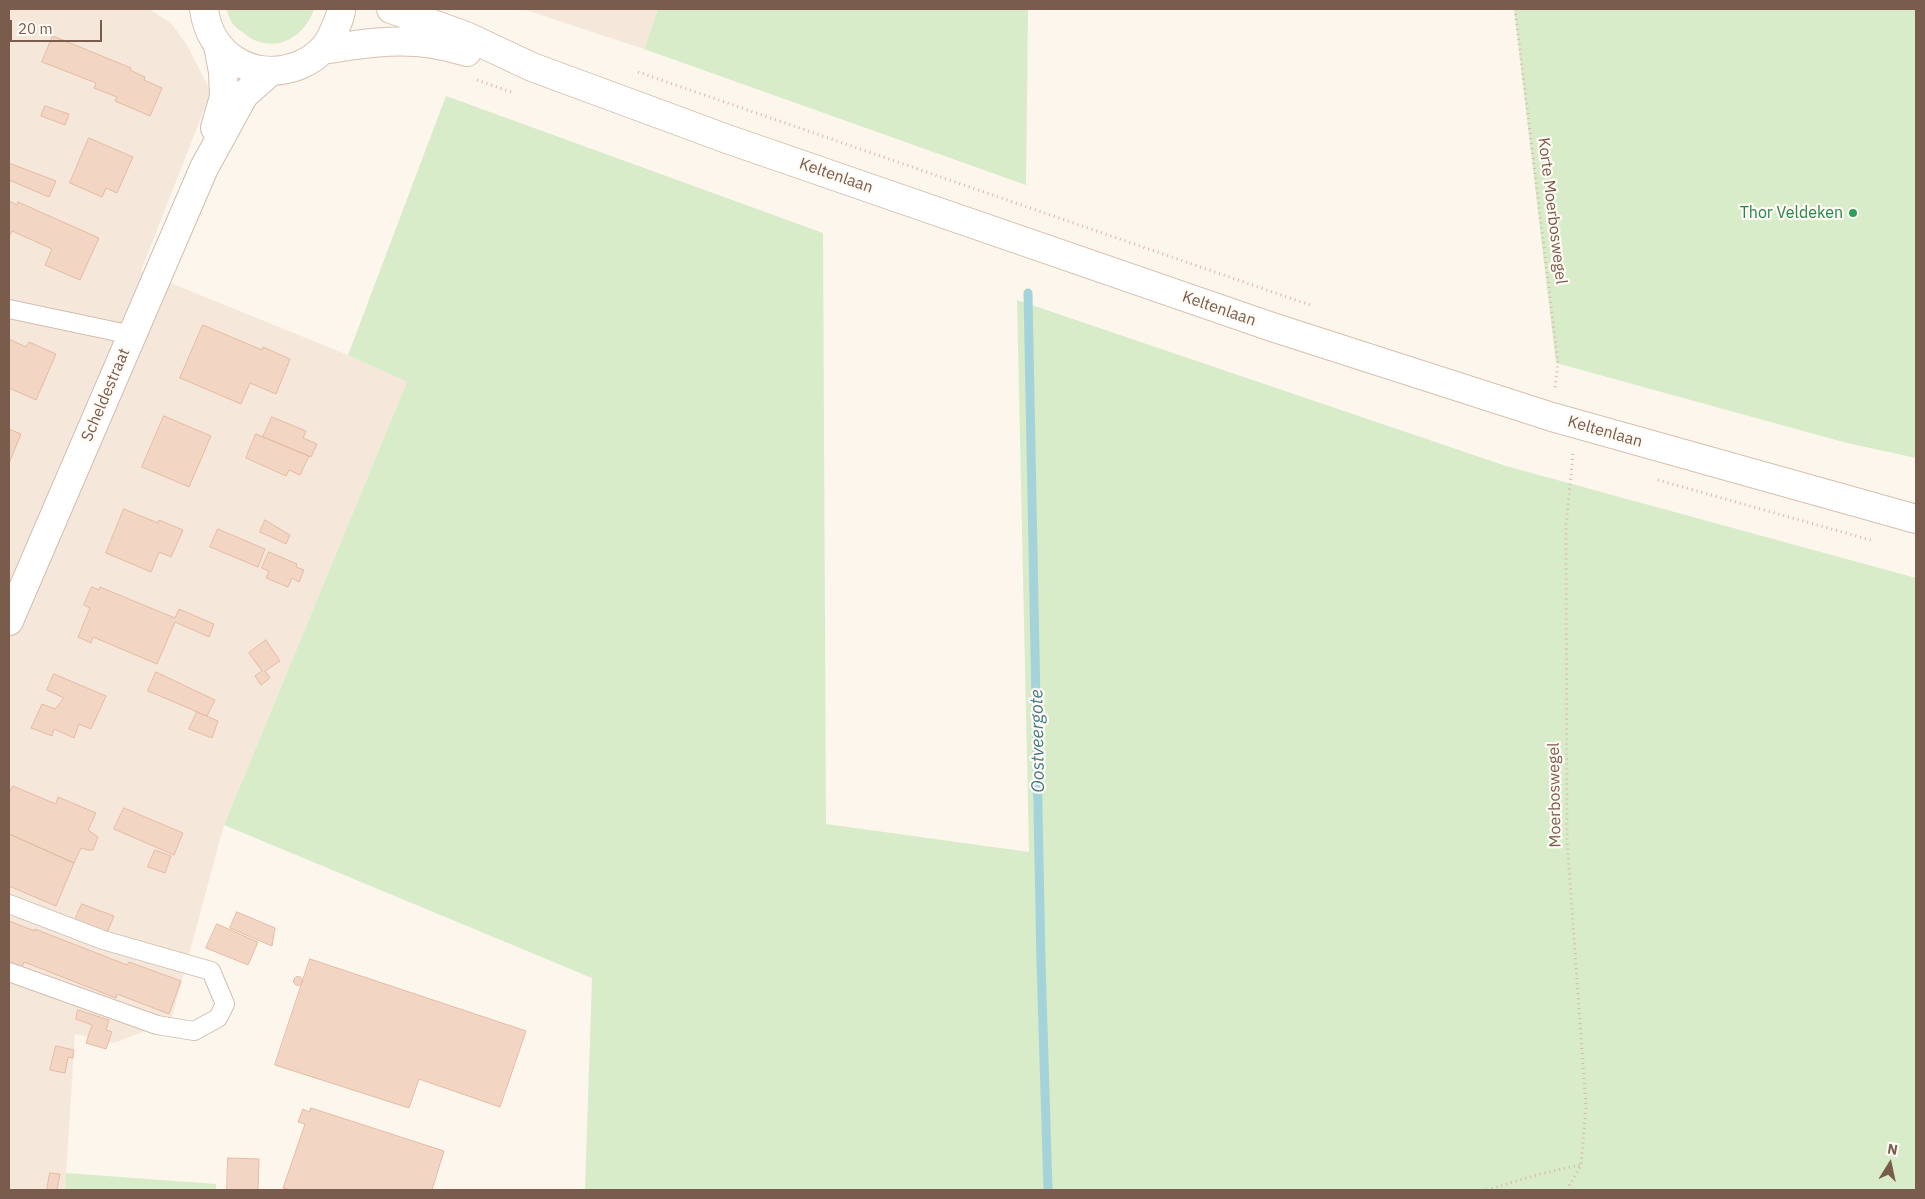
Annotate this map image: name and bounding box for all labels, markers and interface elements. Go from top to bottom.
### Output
scale bar [12,10,105,42]
text: 20 m [18,19,53,38]
street label: Korte Moerboswegel [1533,137,1571,285]
street label: Keltenlaan [797,154,875,198]
place label: Thor Veldeken [1740,203,1843,223]
marker: Thor Veldeken [1847,207,1859,219]
street label: Keltenlaan [1180,287,1258,331]
street label: Scheldestraat [78,345,134,445]
street label: Keltenlaan [1565,412,1645,452]
water label: Oostveergote [1026,689,1050,793]
street label: Moerboswegel [1544,742,1566,848]
north arrow [1865,1139,1915,1189]
text: N [1886,1139,1899,1159]

